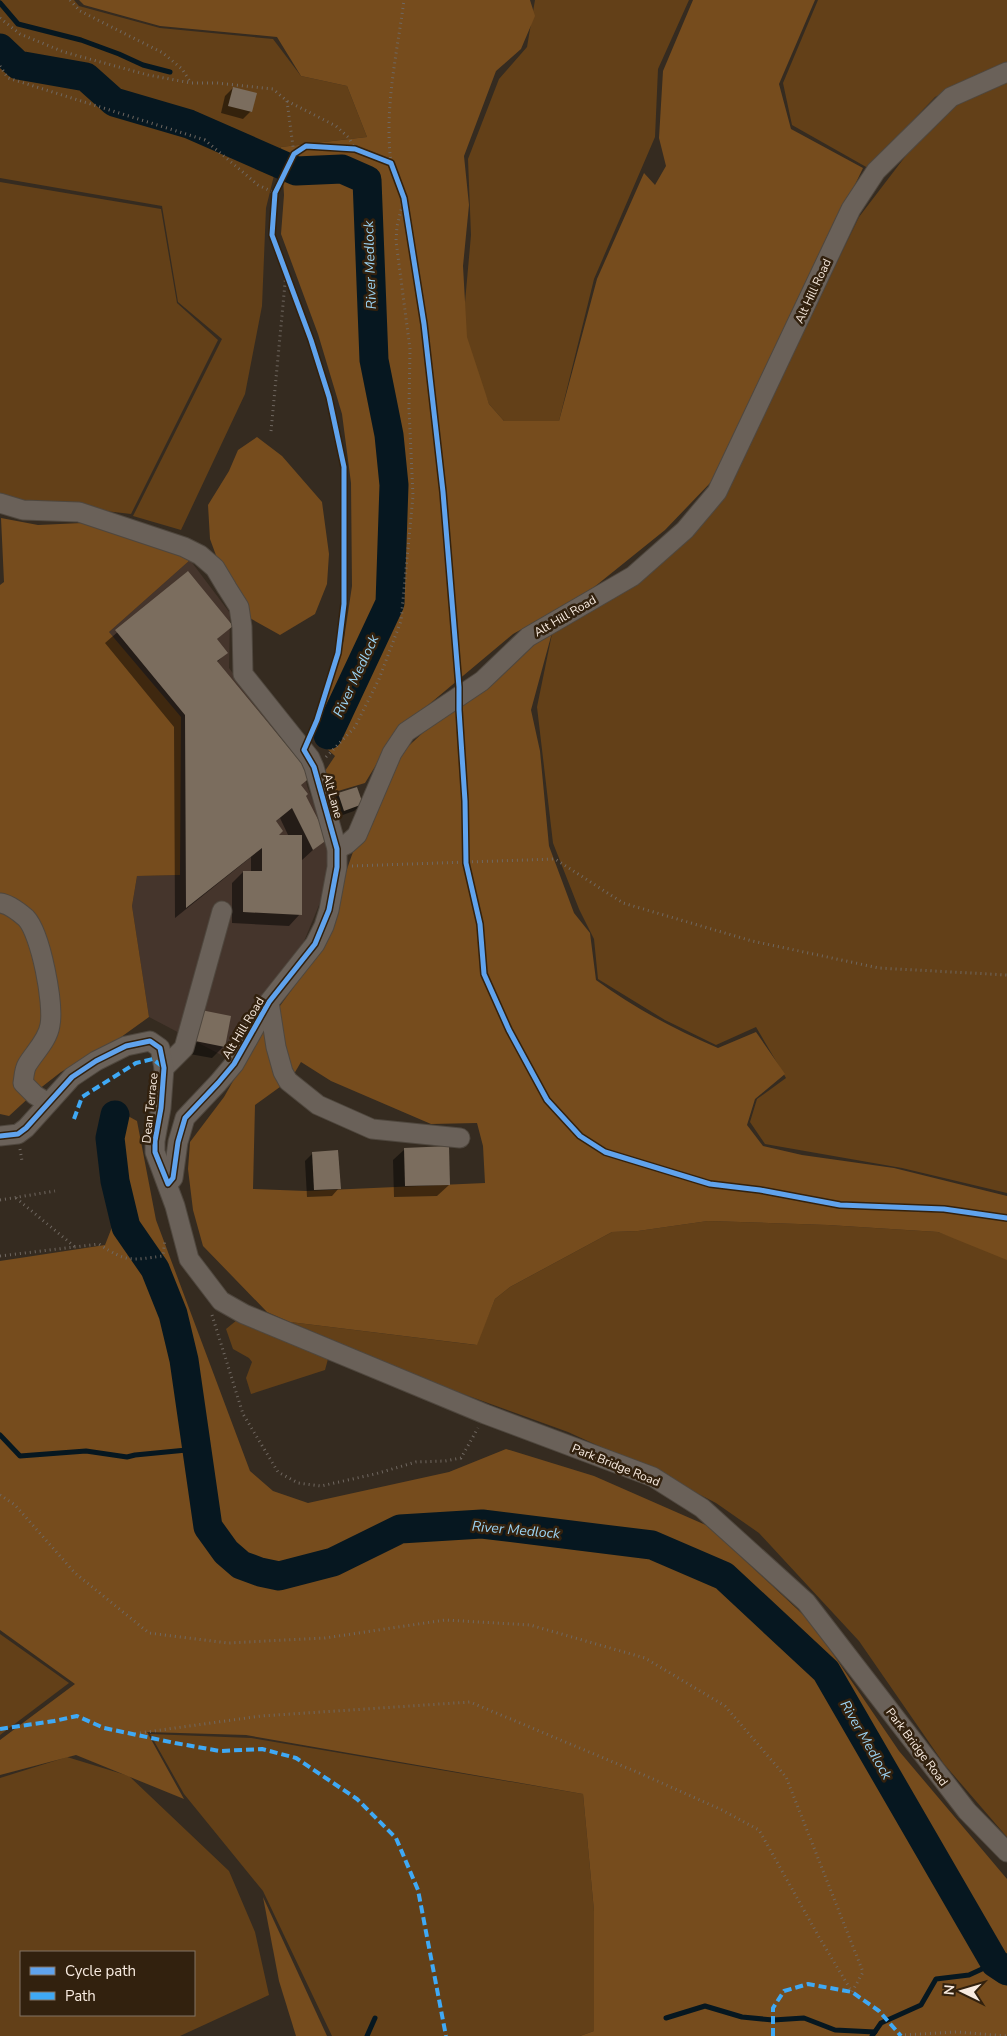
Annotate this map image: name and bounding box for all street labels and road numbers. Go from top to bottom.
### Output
street label: Alt Hill Road [791,256,835,326]
street label: Alt Hill Road [531,592,599,640]
street label: Alt Lane [319,772,347,820]
street label: Alt Hill Road [218,994,268,1062]
street label: Dean Terrace [138,1072,162,1144]
street label: Park Bridge Road [570,1440,662,1490]
street label: Park Bridge Road [882,1705,952,1789]

